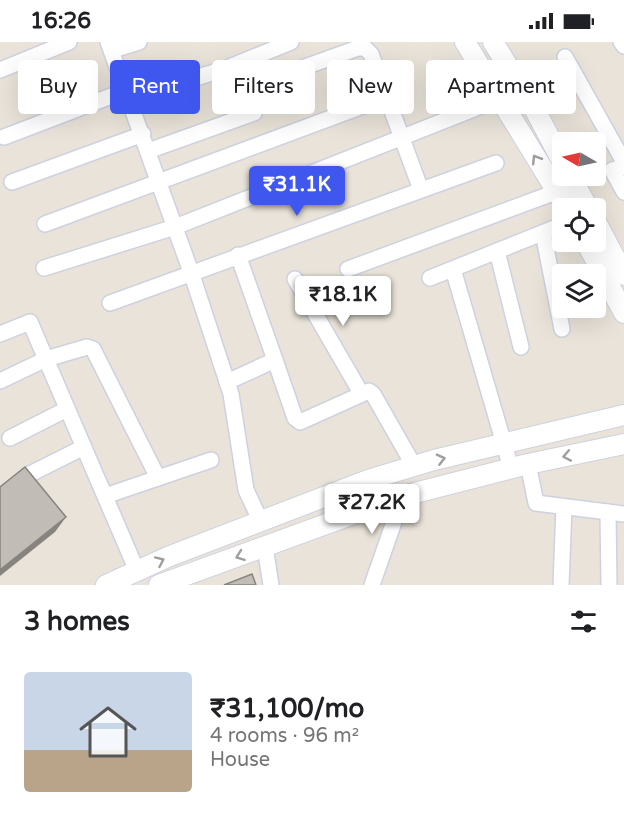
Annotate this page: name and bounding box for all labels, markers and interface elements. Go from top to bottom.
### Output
text: 16:26 [30,8,91,34]
chip: Buy [18,60,98,114]
chip: Rent [110,60,200,114]
chip: Filters [212,60,315,114]
chip: New [327,60,414,114]
chip: Apartment [426,60,576,114]
north arrow [552,132,606,186]
map controls [552,132,606,318]
one-way arrow [532,155,544,165]
pin: ₹31.1K [248,166,346,217]
text: ₹31.1K [263,173,331,197]
button: locate [552,198,606,252]
button: layers [552,264,606,318]
pin: ₹18.1K [294,276,392,327]
text: ₹18.1K [309,283,377,307]
one-way arrow [562,449,572,462]
one-way arrow [436,453,446,466]
pin: ₹27.2K [323,484,421,535]
text: ₹27.2K [339,491,405,515]
one-way arrow [235,549,246,562]
one-way arrow [153,556,164,568]
icon: filters [567,605,600,638]
text: 3 homes [24,606,130,637]
text: ₹31,100/mo [210,693,364,724]
icon: home [72,696,144,768]
text: 4 rooms · 96 m² [210,724,359,748]
text: House [210,748,270,772]

